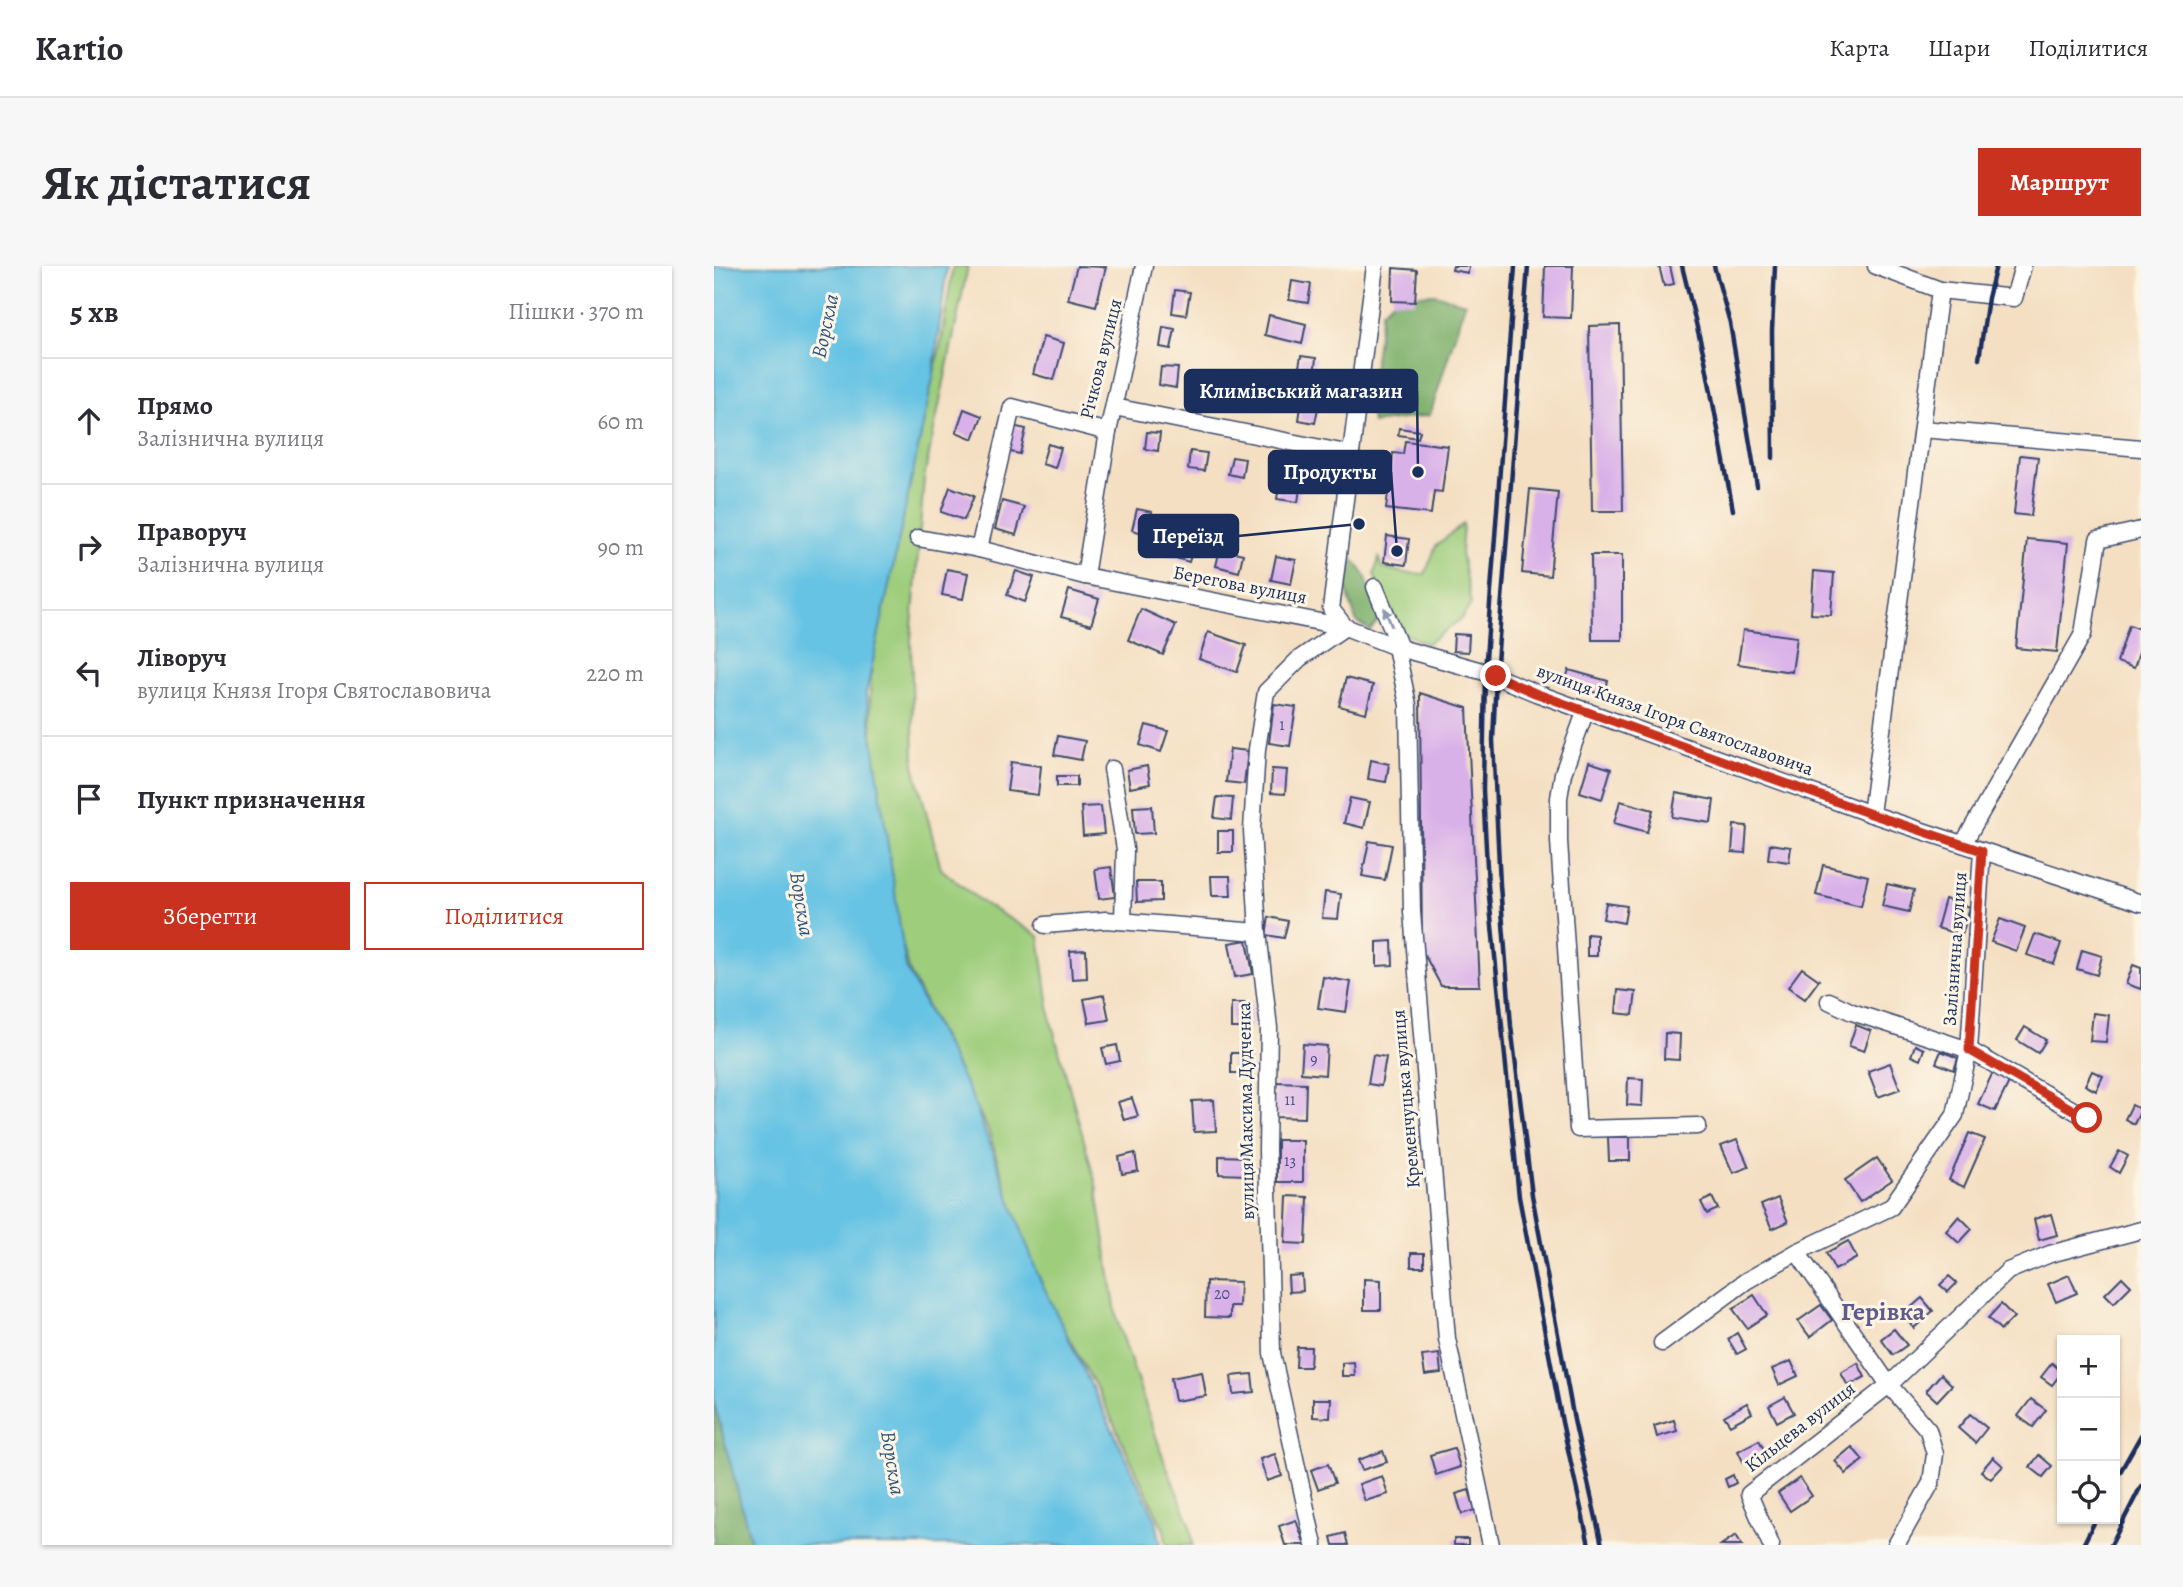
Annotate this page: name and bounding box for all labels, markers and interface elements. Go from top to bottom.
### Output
text: Kartio [35,26,123,71]
text: Карта [1829,32,1890,64]
text: Шари [1928,32,1991,64]
text: Поділитися [2029,32,2148,64]
button: Маршрут [1978,148,2141,216]
text: Як дістатися [42,149,311,216]
water label: Ворскла [805,291,845,361]
text: 5 хв [70,292,119,332]
text: Пішки · 370 m [508,296,644,327]
street label: Річкова вулиця [1073,296,1129,422]
callout: Климівський магазин [1185,370,1417,412]
text: Климівський магазин [1199,377,1403,405]
text: Прямо [137,388,213,423]
icon: ahead [70,402,108,440]
text: 60 m [597,406,644,437]
text: Залізнична вулиця [137,423,324,454]
callout: Продукты [1269,451,1391,493]
text: Продукты [1283,458,1377,486]
text: Праворуч [137,514,247,549]
callout: Переїзд [1139,515,1238,557]
text: Переїзд [1152,522,1224,550]
icon: right [70,528,108,566]
text: 90 m [598,532,644,563]
text: Залізнична вулиця [137,549,324,580]
street label: Берегова вулиця [1171,559,1309,611]
one-way arrow [1382,607,1393,628]
text: Ліворуч [137,640,227,675]
icon: left [70,654,108,692]
text: 220 m [586,658,644,689]
street label: вулиця Князя Ігоря Святославовича [1533,658,1817,782]
route end [1480,660,1511,691]
text: вулиця Князя Ігоря Святославовича [137,675,491,706]
house number: 1 [1279,714,1285,736]
icon: arrive [70,780,108,818]
text: Пункт призначення [137,782,366,817]
water label: Ворскла [783,870,821,939]
street label: Залізнична вулиця [1937,871,1973,1027]
button: Зберегти [70,882,350,950]
button: Поділитися [364,882,644,950]
street label: вулиця Максима Дудченка [1231,1002,1261,1220]
street label: Кременчуцька вулиця [1385,1009,1427,1189]
house number: 9 [1310,1049,1318,1071]
house number: 11 [1285,1089,1296,1111]
route start [2071,1102,2102,1133]
house number: 13 [1284,1150,1296,1172]
house number: 20 [1214,1283,1230,1305]
district label: Герівка [1841,1294,1926,1329]
map controls [2057,1335,2120,1524]
button: + [2057,1335,2120,1398]
street label: Кільцева вулиця [1739,1376,1861,1478]
button: − [2057,1398,2120,1461]
water label: Ворскла [874,1429,912,1498]
button: locate [2057,1461,2120,1524]

